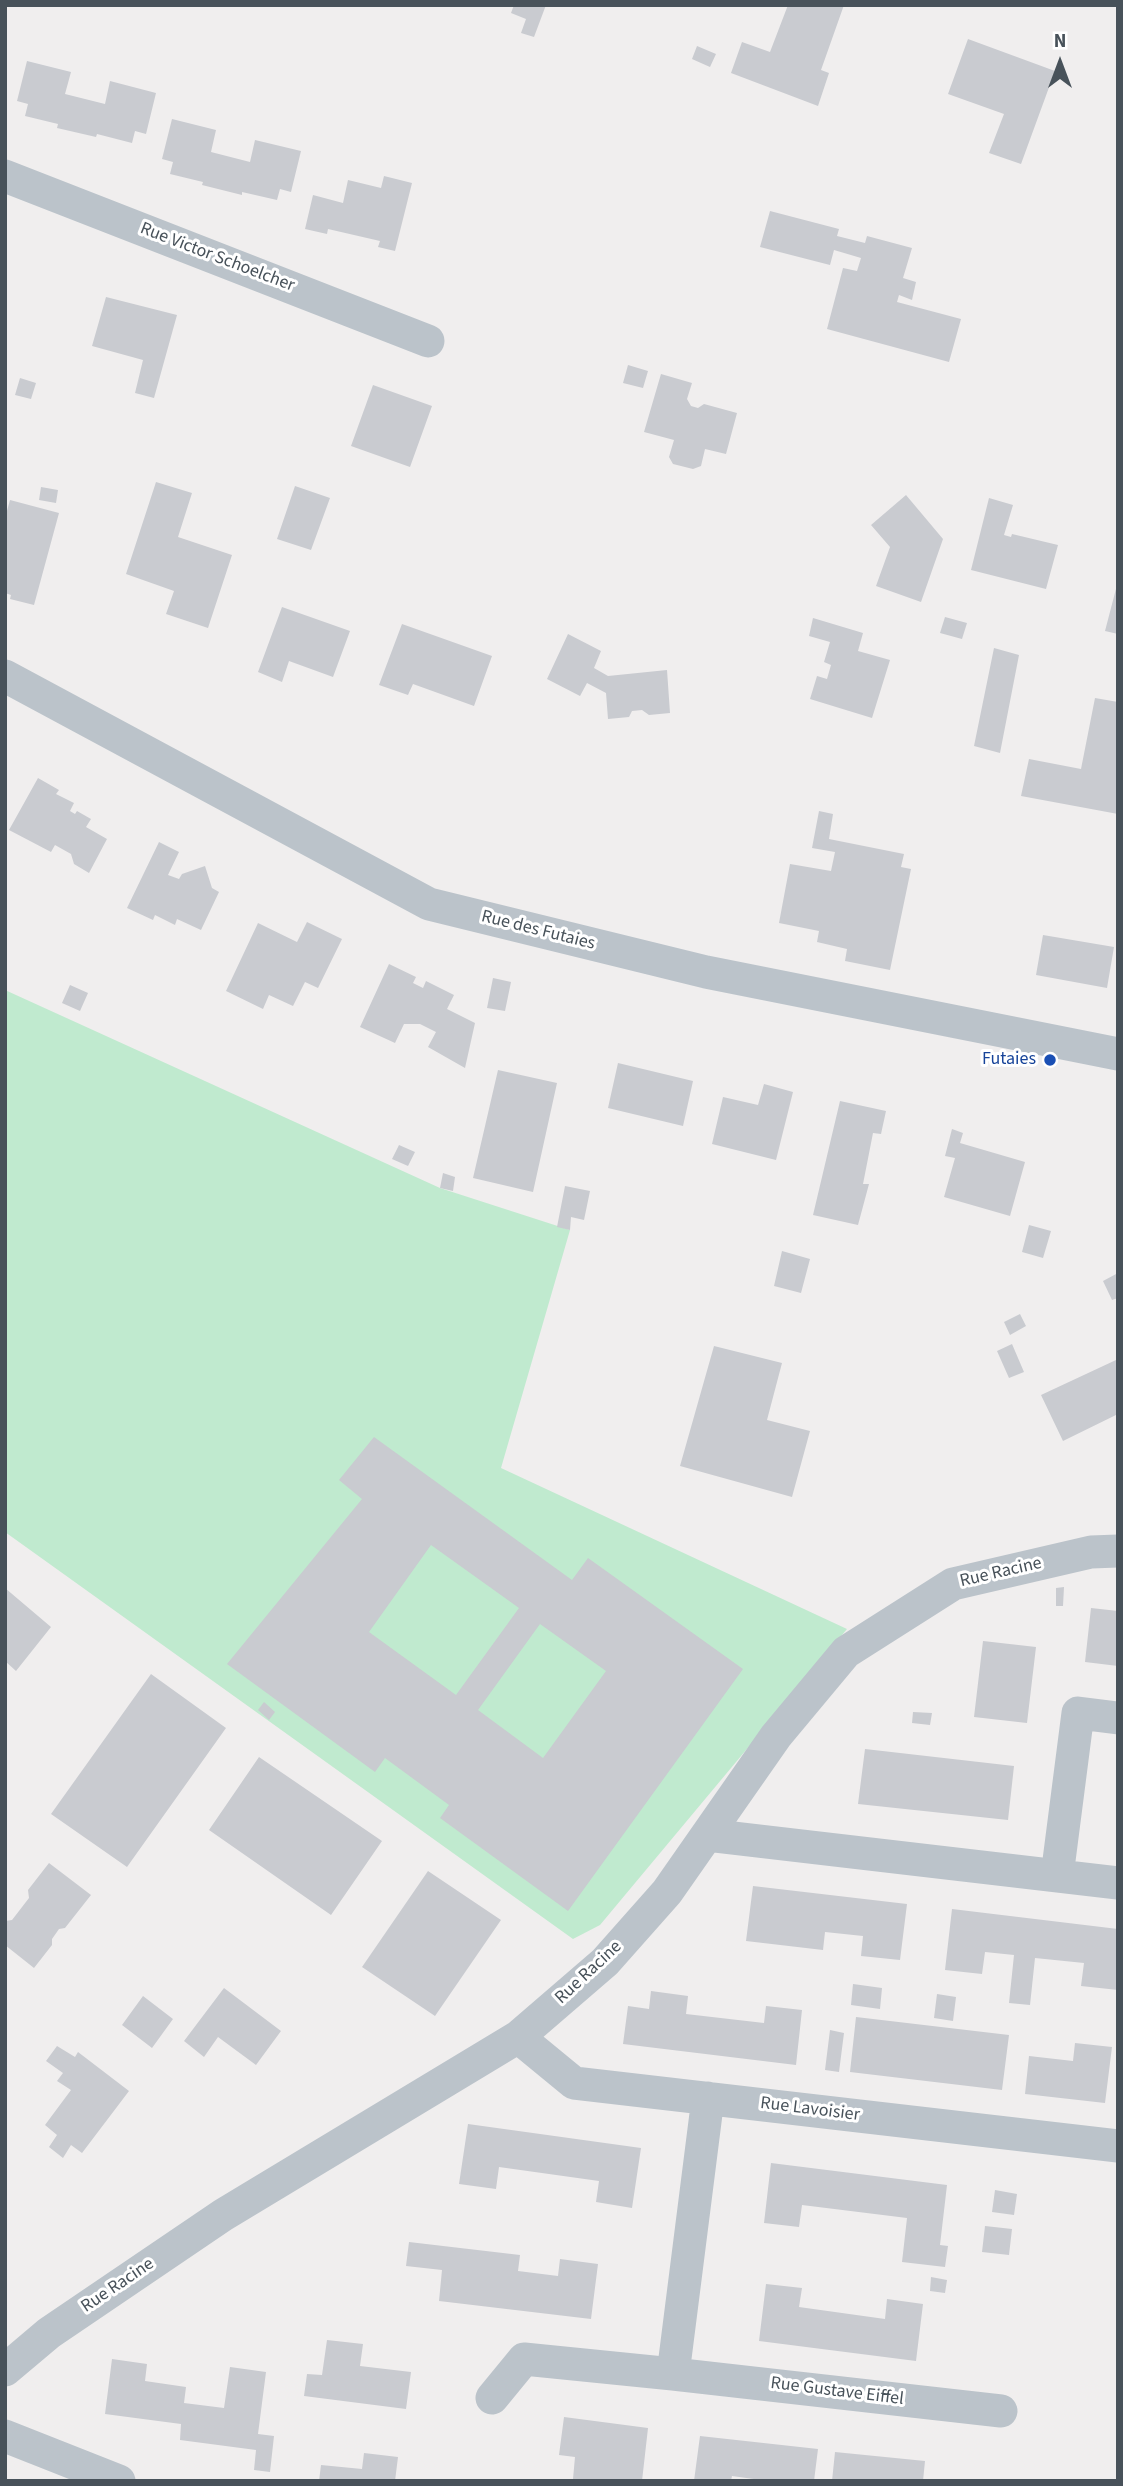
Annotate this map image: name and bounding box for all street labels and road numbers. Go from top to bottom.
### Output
street label: Rue Victor Schoelcher [137,219,297,297]
street label: Rue des Futaies [479,906,597,956]
street label: Rue Racine [958,1553,1044,1593]
street label: Rue Racine [551,1937,627,2009]
street label: Rue Lavoisier [759,2093,861,2127]
street label: Rue Racine [77,2254,159,2318]
street label: Rue Gustave Eiffel [769,2373,905,2411]

